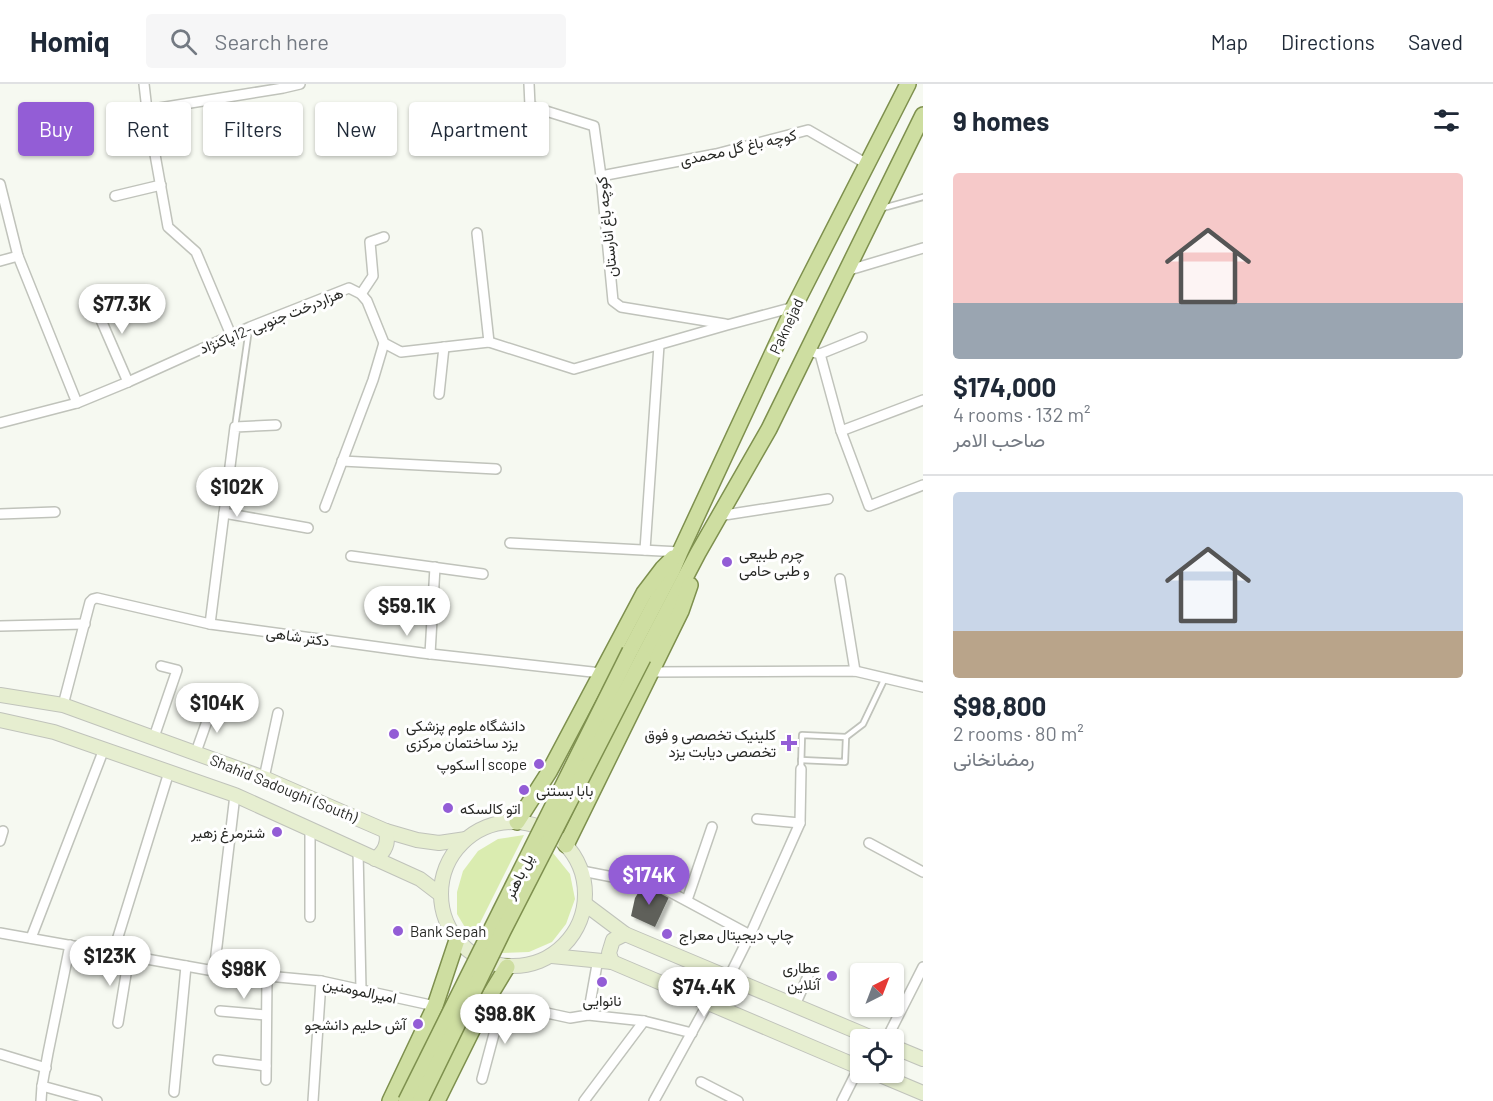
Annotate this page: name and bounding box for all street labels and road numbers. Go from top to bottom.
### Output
street label: کوچه باغ گل محمدی [678,125,799,172]
street label: کوچه باغ انارستان [592,175,623,278]
street label: هزاردرخت جنوبی-12پاکنژاد [196,283,346,359]
street label: Paknejad [765,295,807,357]
street label: دکتر شاهی [265,623,331,651]
street label: Shahid Sadoughi (South) [208,750,361,826]
street label: پل باهنر [499,851,538,903]
street label: امیرالمومنین [321,973,399,1009]

